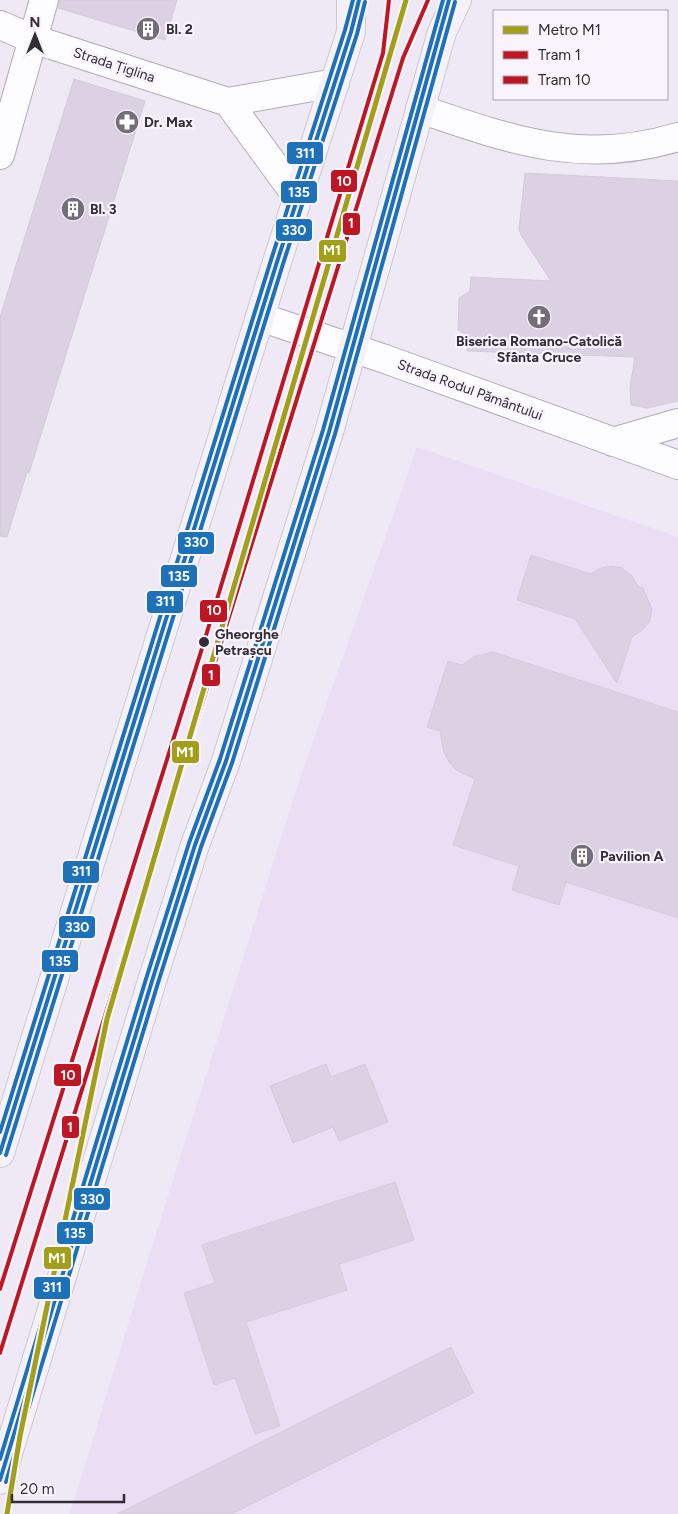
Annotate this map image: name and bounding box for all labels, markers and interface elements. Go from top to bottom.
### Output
north arrow [10,10,60,60]
legend [493,10,668,100]
text: N [30,14,40,31]
building icon: Bl. 2 [135,16,161,42]
place label: Bl. 2 [166,21,193,38]
text: Metro M1 [538,21,601,39]
street label: Strada Țiglina [71,44,157,86]
text: Tram 1 [538,46,581,64]
text: Tram 10 [538,71,591,89]
pharmacy icon: Dr. Max [114,109,140,135]
place label: Dr. Max [144,114,193,131]
line badge: 311 [286,141,324,165]
text: 311 [295,145,315,162]
line badge: 10 [330,169,358,193]
text: 10 [337,173,351,190]
line badge: 135 [280,180,318,204]
text: 135 [288,184,310,201]
building icon: Bl. 3 [60,196,86,222]
place label: Bl. 3 [90,201,117,218]
line badge: 1 [342,212,361,236]
text: 1 [348,215,354,232]
line badge: 330 [275,218,313,242]
text: 330 [282,222,306,239]
line badge: M1 [318,239,347,263]
text: M1 [323,242,341,259]
church icon: Biserica Romano-Catolică Sfânta Cruce [526,304,552,330]
place label: Biserica Romano-Catolică Sfânta Cruce [456,333,622,366]
street label: Strada Rodul Pământului [395,356,545,424]
line badge: 330 [177,531,215,555]
text: 330 [184,534,208,551]
line badge: 135 [160,564,198,588]
text: 135 [168,568,190,585]
line badge: 311 [146,590,184,614]
text: 311 [155,593,175,610]
line badge: 10 [199,599,228,623]
text: 10 [207,602,221,619]
place label: Gheorghe Petrașcu [215,626,279,659]
marker: Gheorghe Petrașcu [197,635,211,649]
line badge: 1 [201,663,221,687]
text: 1 [208,667,214,684]
line badge: M1 [171,740,200,764]
text: M1 [176,744,194,761]
building icon: Pavilion A [569,843,595,869]
place label: Pavilion A [600,848,664,865]
line badge: 311 [62,860,100,884]
text: 311 [71,863,91,880]
line badge: 330 [58,915,96,939]
text: 330 [65,919,89,936]
line badge: 135 [41,949,79,973]
text: 135 [49,953,71,970]
line badge: 10 [53,1063,82,1087]
text: 10 [61,1067,75,1084]
line badge: 1 [61,1115,80,1139]
text: 1 [67,1119,73,1136]
line badge: 330 [73,1187,111,1211]
text: 330 [80,1191,104,1208]
line badge: 135 [56,1221,94,1245]
text: 135 [64,1225,86,1242]
line badge: M1 [43,1246,72,1270]
text: M1 [48,1250,66,1267]
line badge: 311 [33,1276,71,1300]
text: 311 [42,1279,62,1296]
scale bar [12,1472,125,1504]
text: 20 m [20,1480,54,1498]

